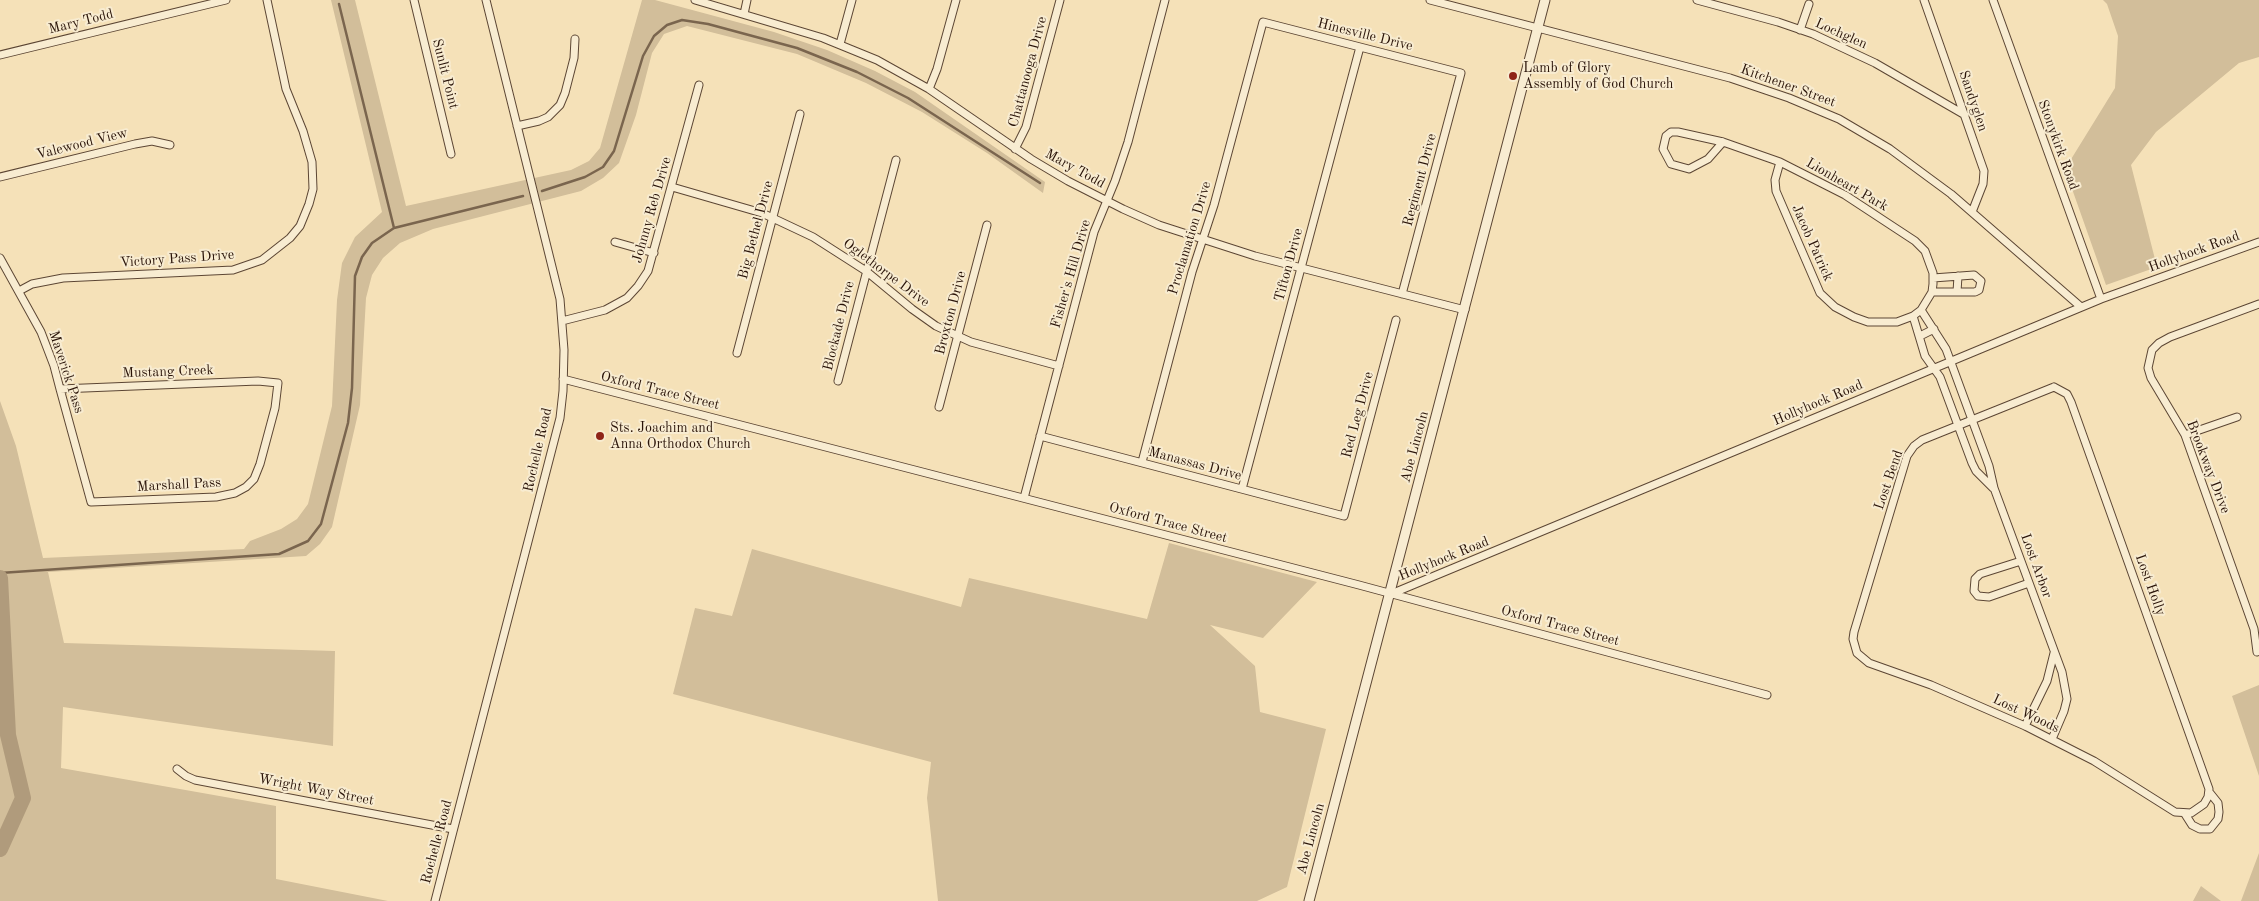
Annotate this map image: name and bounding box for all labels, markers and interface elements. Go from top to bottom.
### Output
street label: Mary Todd [47,6,115,38]
street label: Chattanooga Drive [1005,15,1051,129]
street label: Hinesville Drive [1316,15,1414,55]
street label: Lochglen [1812,15,1870,53]
street label: Sunlit Point [428,37,462,111]
place label: Lamb of Glory Assembly of God Church [1523,60,1673,92]
street label: Kitchener Street [1738,61,1838,111]
street label: Sandyglen [1955,68,1991,134]
marker: Lamb of Glory Assembly of God Church [1507,70,1519,82]
street label: Stonykirk Road [2034,98,2082,192]
street label: Valewood View [35,125,129,163]
street label: Regiment Drive [1400,132,1440,228]
street label: Mary Todd [1042,146,1108,192]
street label: Johnny Reb Drive [629,155,675,265]
street label: Lionheart Park [1803,155,1891,215]
street label: Big Bethel Drive [735,179,777,281]
street label: Proclamation Drive [1165,179,1215,297]
street label: Jacob Patrick [1788,202,1836,284]
street label: Fisher's Hill Drive [1047,218,1095,330]
street label: Tifton Drive [1271,226,1307,304]
street label: Hollyhock Road [2146,228,2242,276]
street label: Oglethorpe Drive [839,235,933,311]
street label: Victory Pass Drive [119,247,235,271]
street label: Broxton Drive [932,269,970,357]
street label: Blockade Drive [820,279,858,373]
street label: Maverick Pass [45,328,87,416]
street label: Mustang Creek [122,362,214,382]
street label: Oxford Trace Street [599,368,721,414]
street label: Red Leg Drive [1338,370,1378,460]
street label: Hollyhock Road [1771,377,1865,429]
street label: Rochelle Road [520,406,556,494]
street label: Abe Lincoln [1397,409,1433,485]
street label: Brookway Drive [2182,418,2234,516]
place label: Sts. Joachim and Anna Orthodox Church [610,420,751,452]
marker: Sts. Joachim and Anna Orthodox Church [594,430,606,442]
street label: Manassas Drive [1147,443,1243,485]
street label: Lost Bend [1871,448,1907,512]
street label: Marshall Pass [136,474,222,496]
street label: Oxford Trace Street [1107,499,1229,547]
street label: Lost Arbor [2017,531,2055,601]
street label: Hollyhock Road [1396,533,1492,585]
street label: Lost Holly [2131,552,2169,618]
street label: Oxford Trace Street [1499,602,1621,650]
street label: Lost Woods [1990,691,2062,737]
street label: Wright Way Street [257,771,375,809]
street label: Rochelle Road [418,798,456,886]
street label: Abe Lincoln [1293,801,1329,877]

